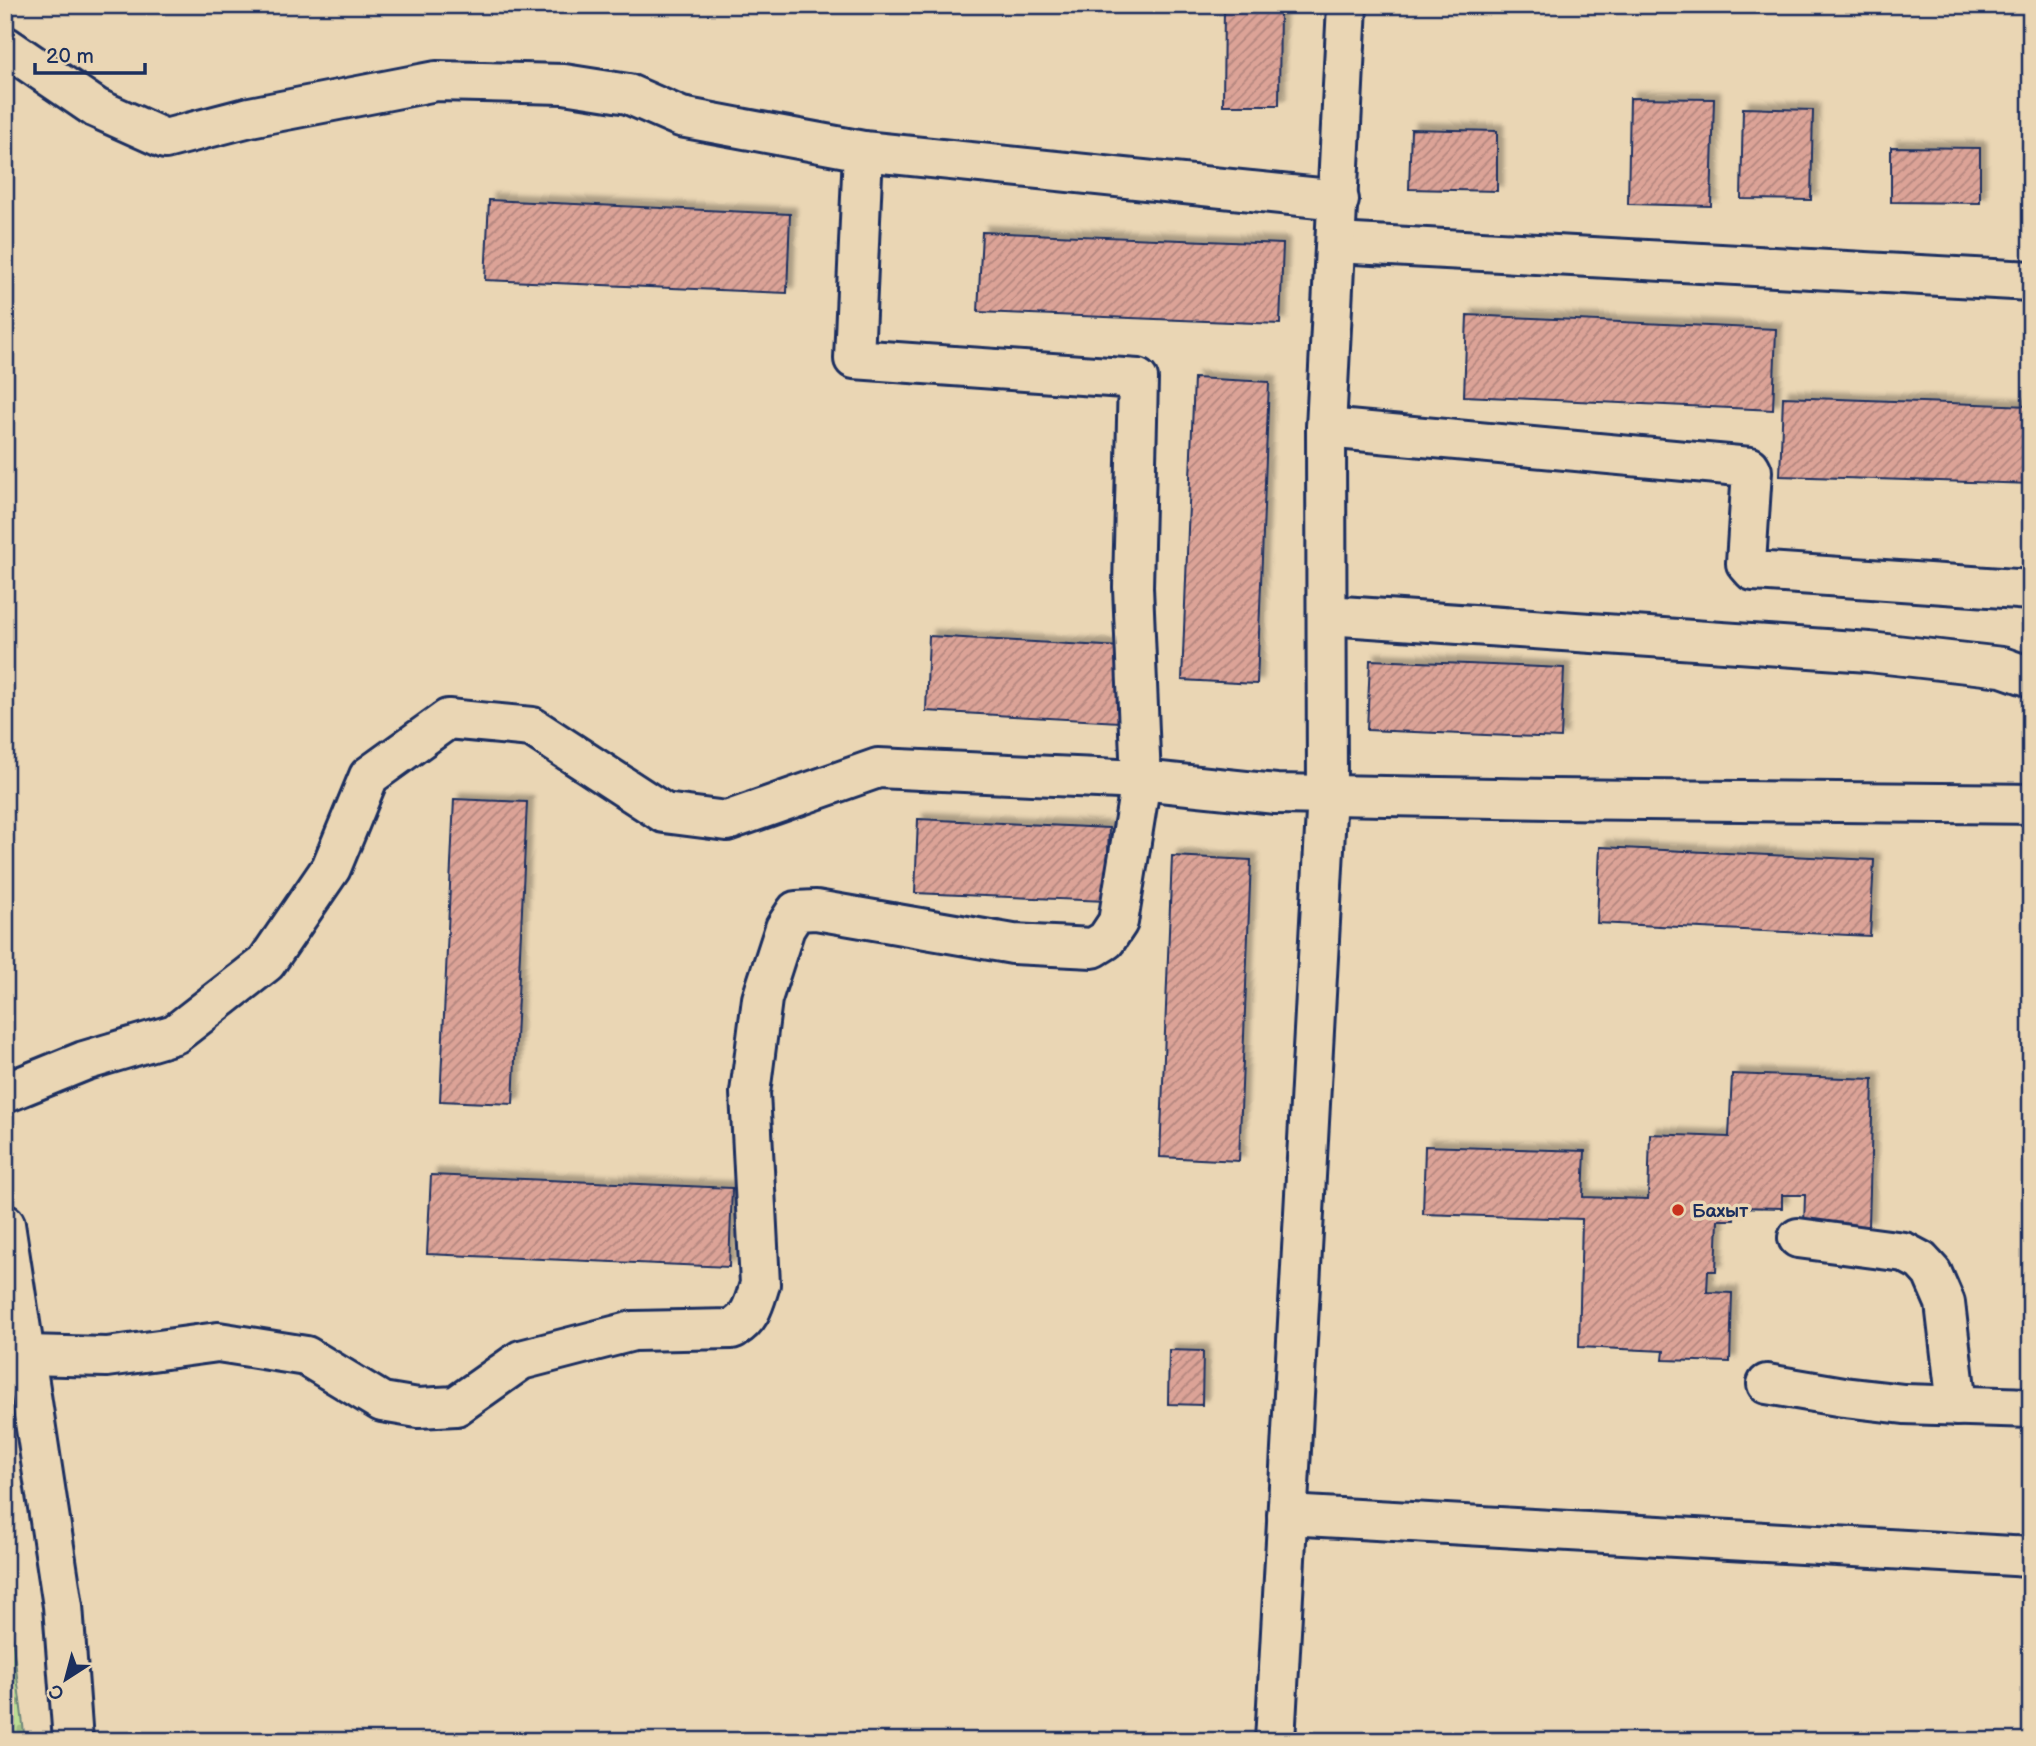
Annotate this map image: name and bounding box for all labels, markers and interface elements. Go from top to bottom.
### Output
scale bar [35,32,145,76]
text: 20 m [46,44,94,69]
place label: Бахыт [1692,1200,1748,1223]
marker: Бахыт [1670,1202,1686,1218]
north arrow [32,1644,102,1714]
text: С [45,1678,69,1705]

